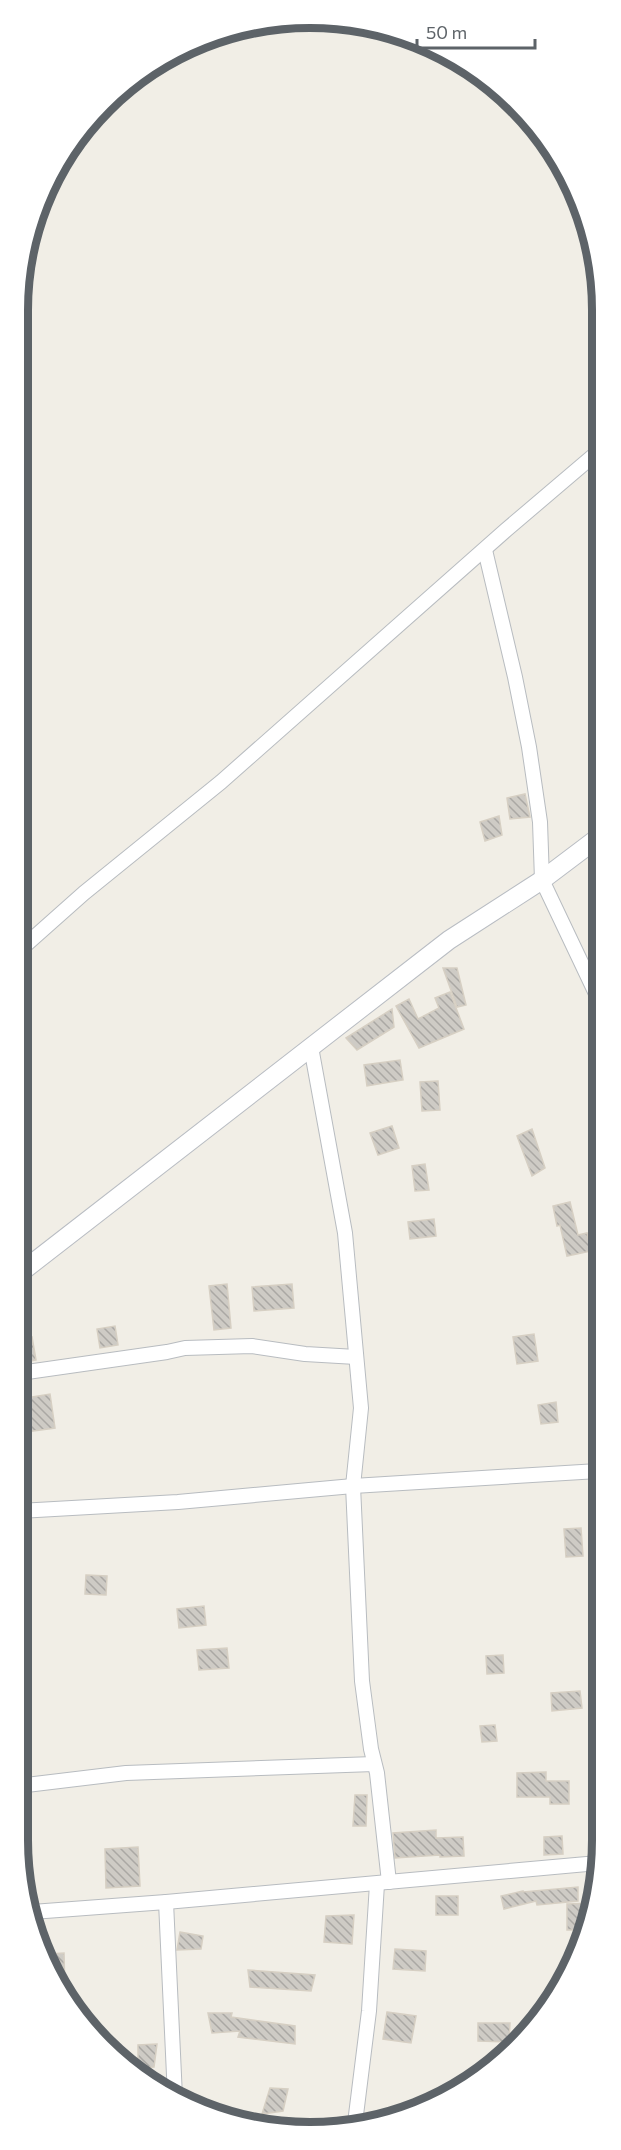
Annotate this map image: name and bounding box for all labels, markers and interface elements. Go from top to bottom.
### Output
scale bar [417,12,536,50]
text: 50 m [426,21,467,43]

